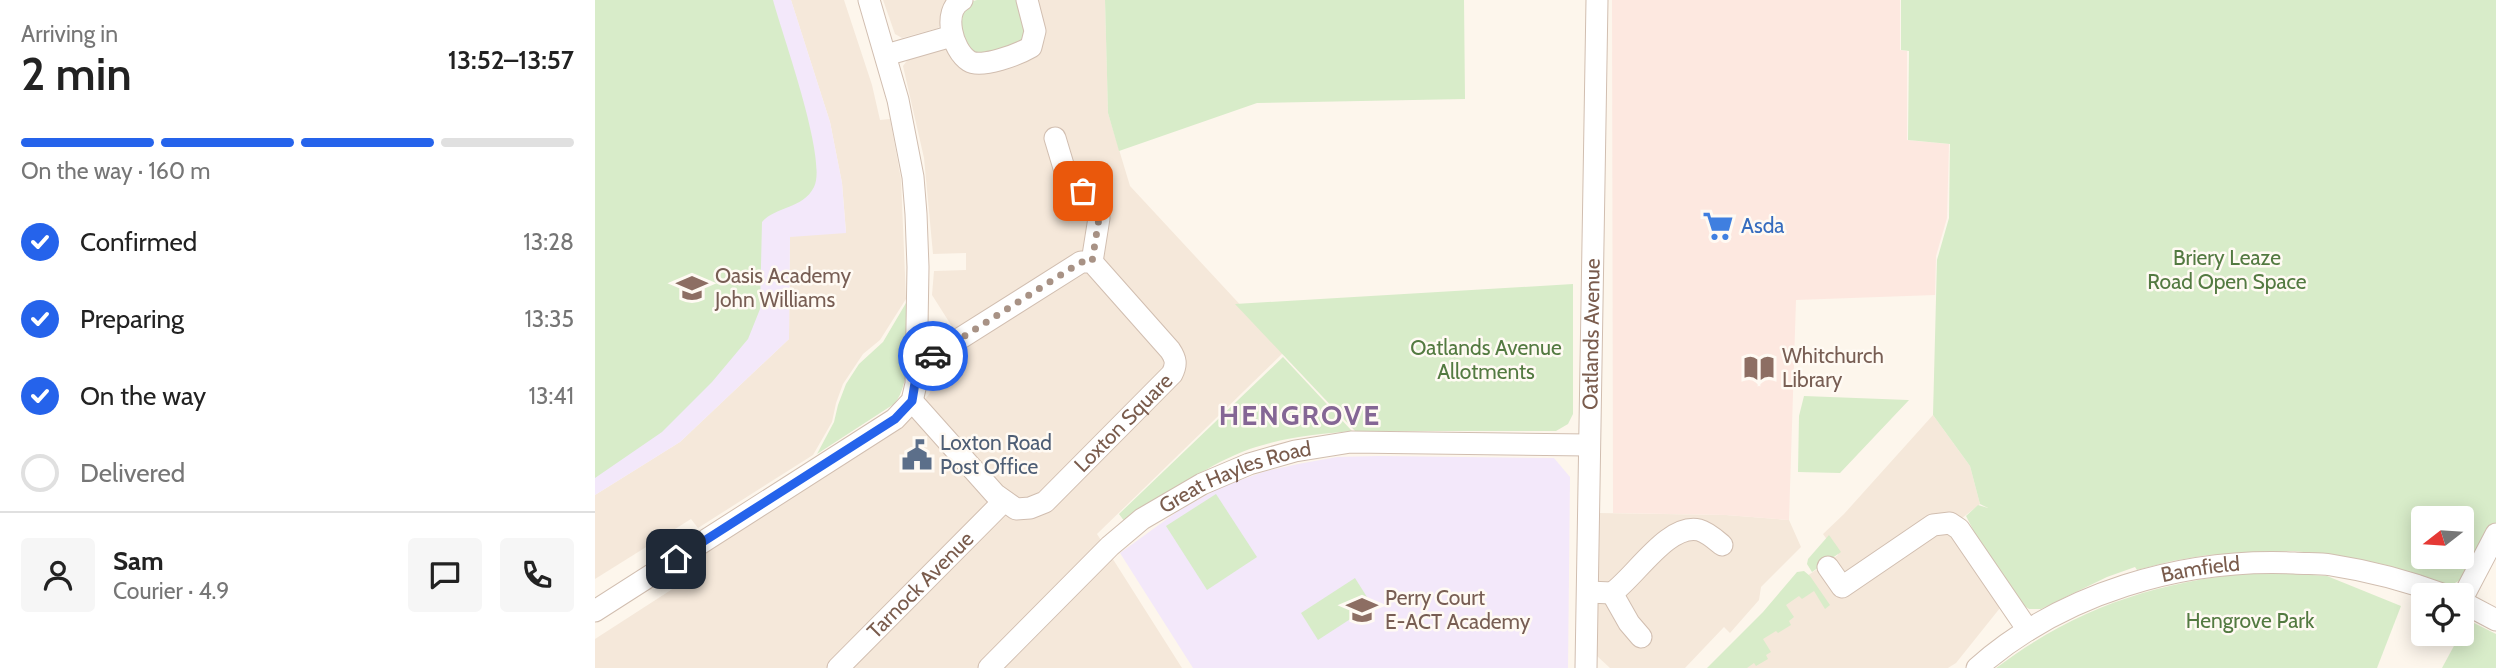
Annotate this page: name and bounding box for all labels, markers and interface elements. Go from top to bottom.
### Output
text: Arriving in [21,20,118,48]
text: 13:52–13:57 [448,44,574,76]
text: 2 min [21,46,132,102]
text: On the way · 160 m [21,157,210,185]
pin [1053,161,1113,221]
icon: bag [1064,172,1102,210]
supermarket icon: Asda [1701,209,1735,243]
place label: Asda [1741,213,1784,238]
icon: check [21,223,59,261]
text: Confirmed [80,226,197,258]
text: 13:28 [523,228,574,256]
park label: Briery Leaze Road Open Space [2147,245,2307,294]
street label: Oatlands Avenue [1577,258,1605,410]
place label: Oasis Academy John Williams [714,263,851,312]
school or university icon: Oasis Academy John Williams [675,271,709,305]
icon: check [21,300,59,338]
text: Preparing [80,303,184,335]
text: 13:35 [524,305,574,333]
courier [898,321,968,391]
park label: Oatlands Avenue Allotments [1410,335,1562,384]
icon: car [914,337,952,375]
place label: Whitchurch Library [1782,343,1884,392]
library icon: Whitchurch Library [1742,351,1776,385]
street label: Loxton Square [1069,368,1177,477]
icon: check [21,377,59,415]
text: On the way [80,380,206,412]
text: 13:41 [528,382,574,410]
district label: HENGROVE [1219,398,1381,432]
place label: Loxton Road Post Office [940,430,1052,479]
street label: Great Hayles Road [1155,436,1313,518]
public building icon: Loxton Road Post Office [900,438,934,472]
text: Delivered [80,457,185,489]
north arrow [2411,506,2475,569]
map controls [2411,506,2474,646]
street label: Tarnock Avenue [862,526,979,643]
pin [646,529,706,589]
button: person [21,538,95,612]
button: chat [408,538,482,612]
button: phone [500,538,574,612]
icon: home [657,540,695,578]
text: Sam [113,545,164,577]
street label: Bamfield [2158,551,2241,587]
text: Courier · 4.9 [113,577,229,605]
button: locate [2411,583,2474,646]
place label: Perry Court E-ACT Academy [1385,585,1531,634]
school or university icon: Perry Court E-ACT Academy [1345,593,1379,627]
park label: Hengrove Park [2186,608,2315,633]

